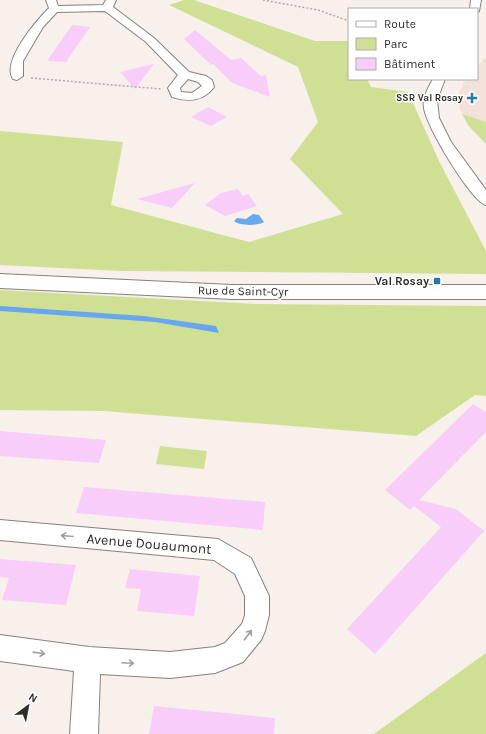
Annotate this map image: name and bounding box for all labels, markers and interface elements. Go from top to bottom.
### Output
legend [348,8,478,80]
text: Route [384,17,416,31]
text: Parc [384,37,408,51]
text: Bâtiment [384,57,436,71]
place label: SSR Val Rosay [396,92,463,104]
marker: SSR Val Rosay [466,92,478,104]
place label: Val Rosay [375,274,429,288]
marker: Val Rosay [432,276,442,286]
street label: Rue de Saint-Cyr [198,283,289,299]
street label: Avenue Douaumont [86,530,212,558]
one-way arrow [61,533,74,540]
one-way arrow [244,630,252,641]
one-way arrow [32,649,45,657]
one-way arrow [121,659,134,666]
north arrow [8,686,48,726]
text: N [26,690,40,706]

